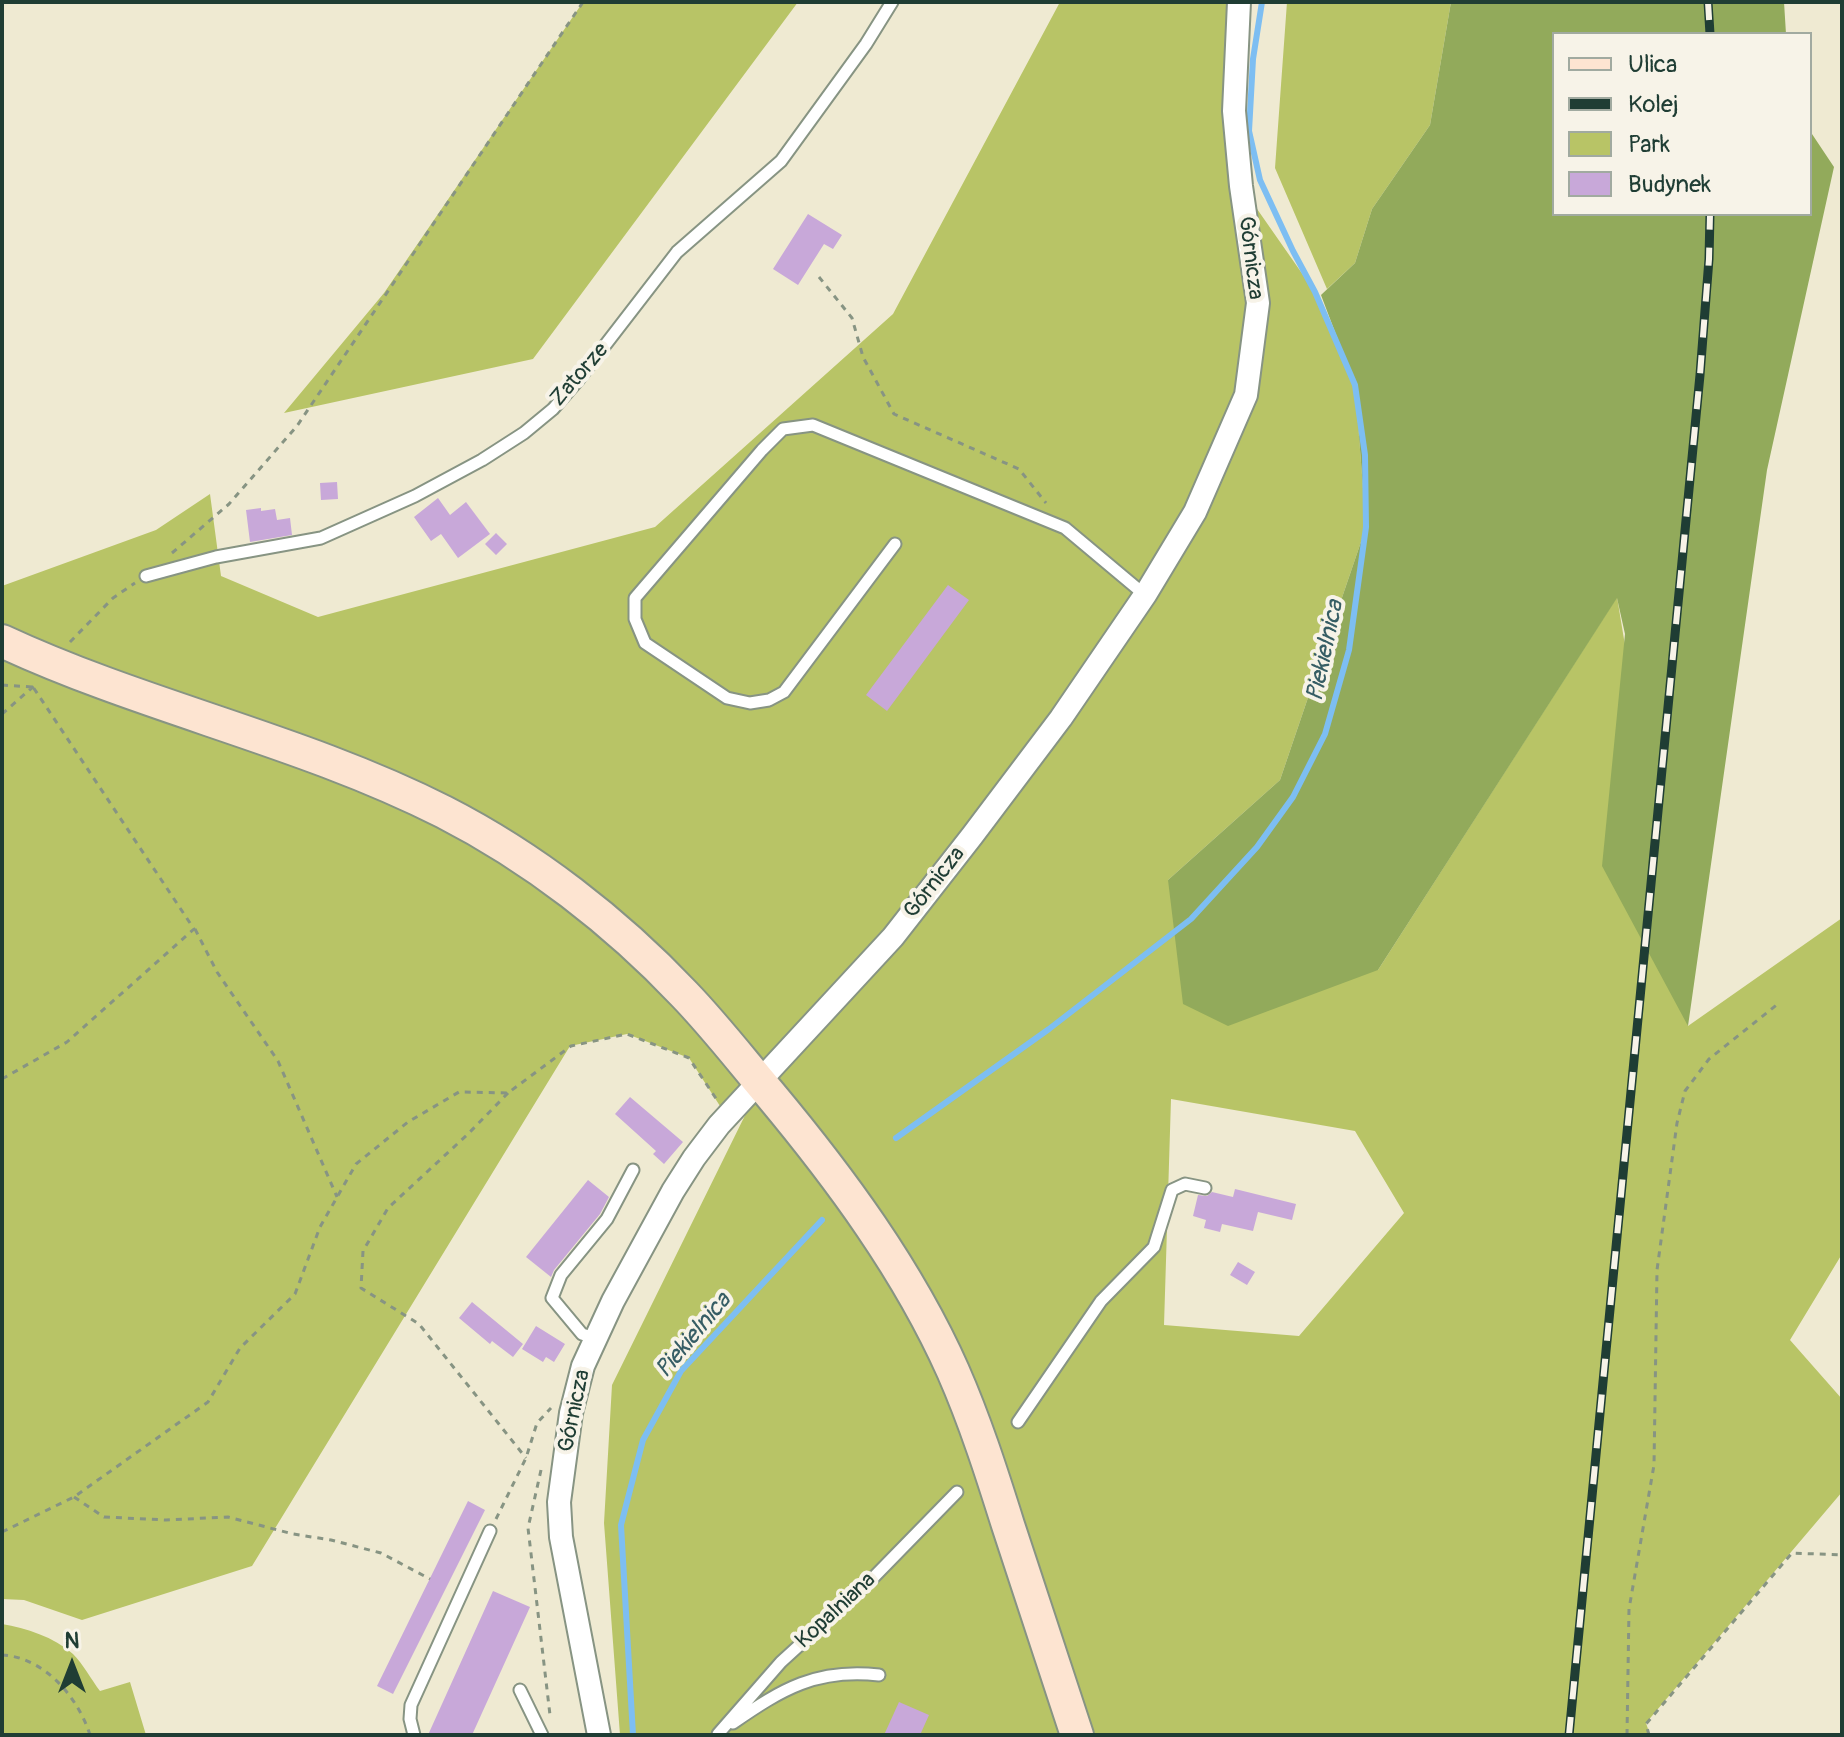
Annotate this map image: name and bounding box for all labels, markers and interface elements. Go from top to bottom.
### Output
legend [1552,32,1812,216]
text: Ulica [1628,50,1677,79]
text: Kolej [1628,90,1678,119]
text: Park [1628,130,1670,159]
text: Budynek [1628,170,1711,199]
street label: Górnicza [1232,215,1268,301]
street label: Zatorze [545,338,615,412]
water label: Piekielnica [1301,598,1351,704]
street label: Górnicza [899,842,971,924]
water label: Piekielnica [650,1288,738,1384]
street label: Górnicza [553,1367,597,1455]
street label: Kopalniana [791,1567,881,1655]
north arrow [32,1625,112,1705]
text: N [65,1627,79,1655]

